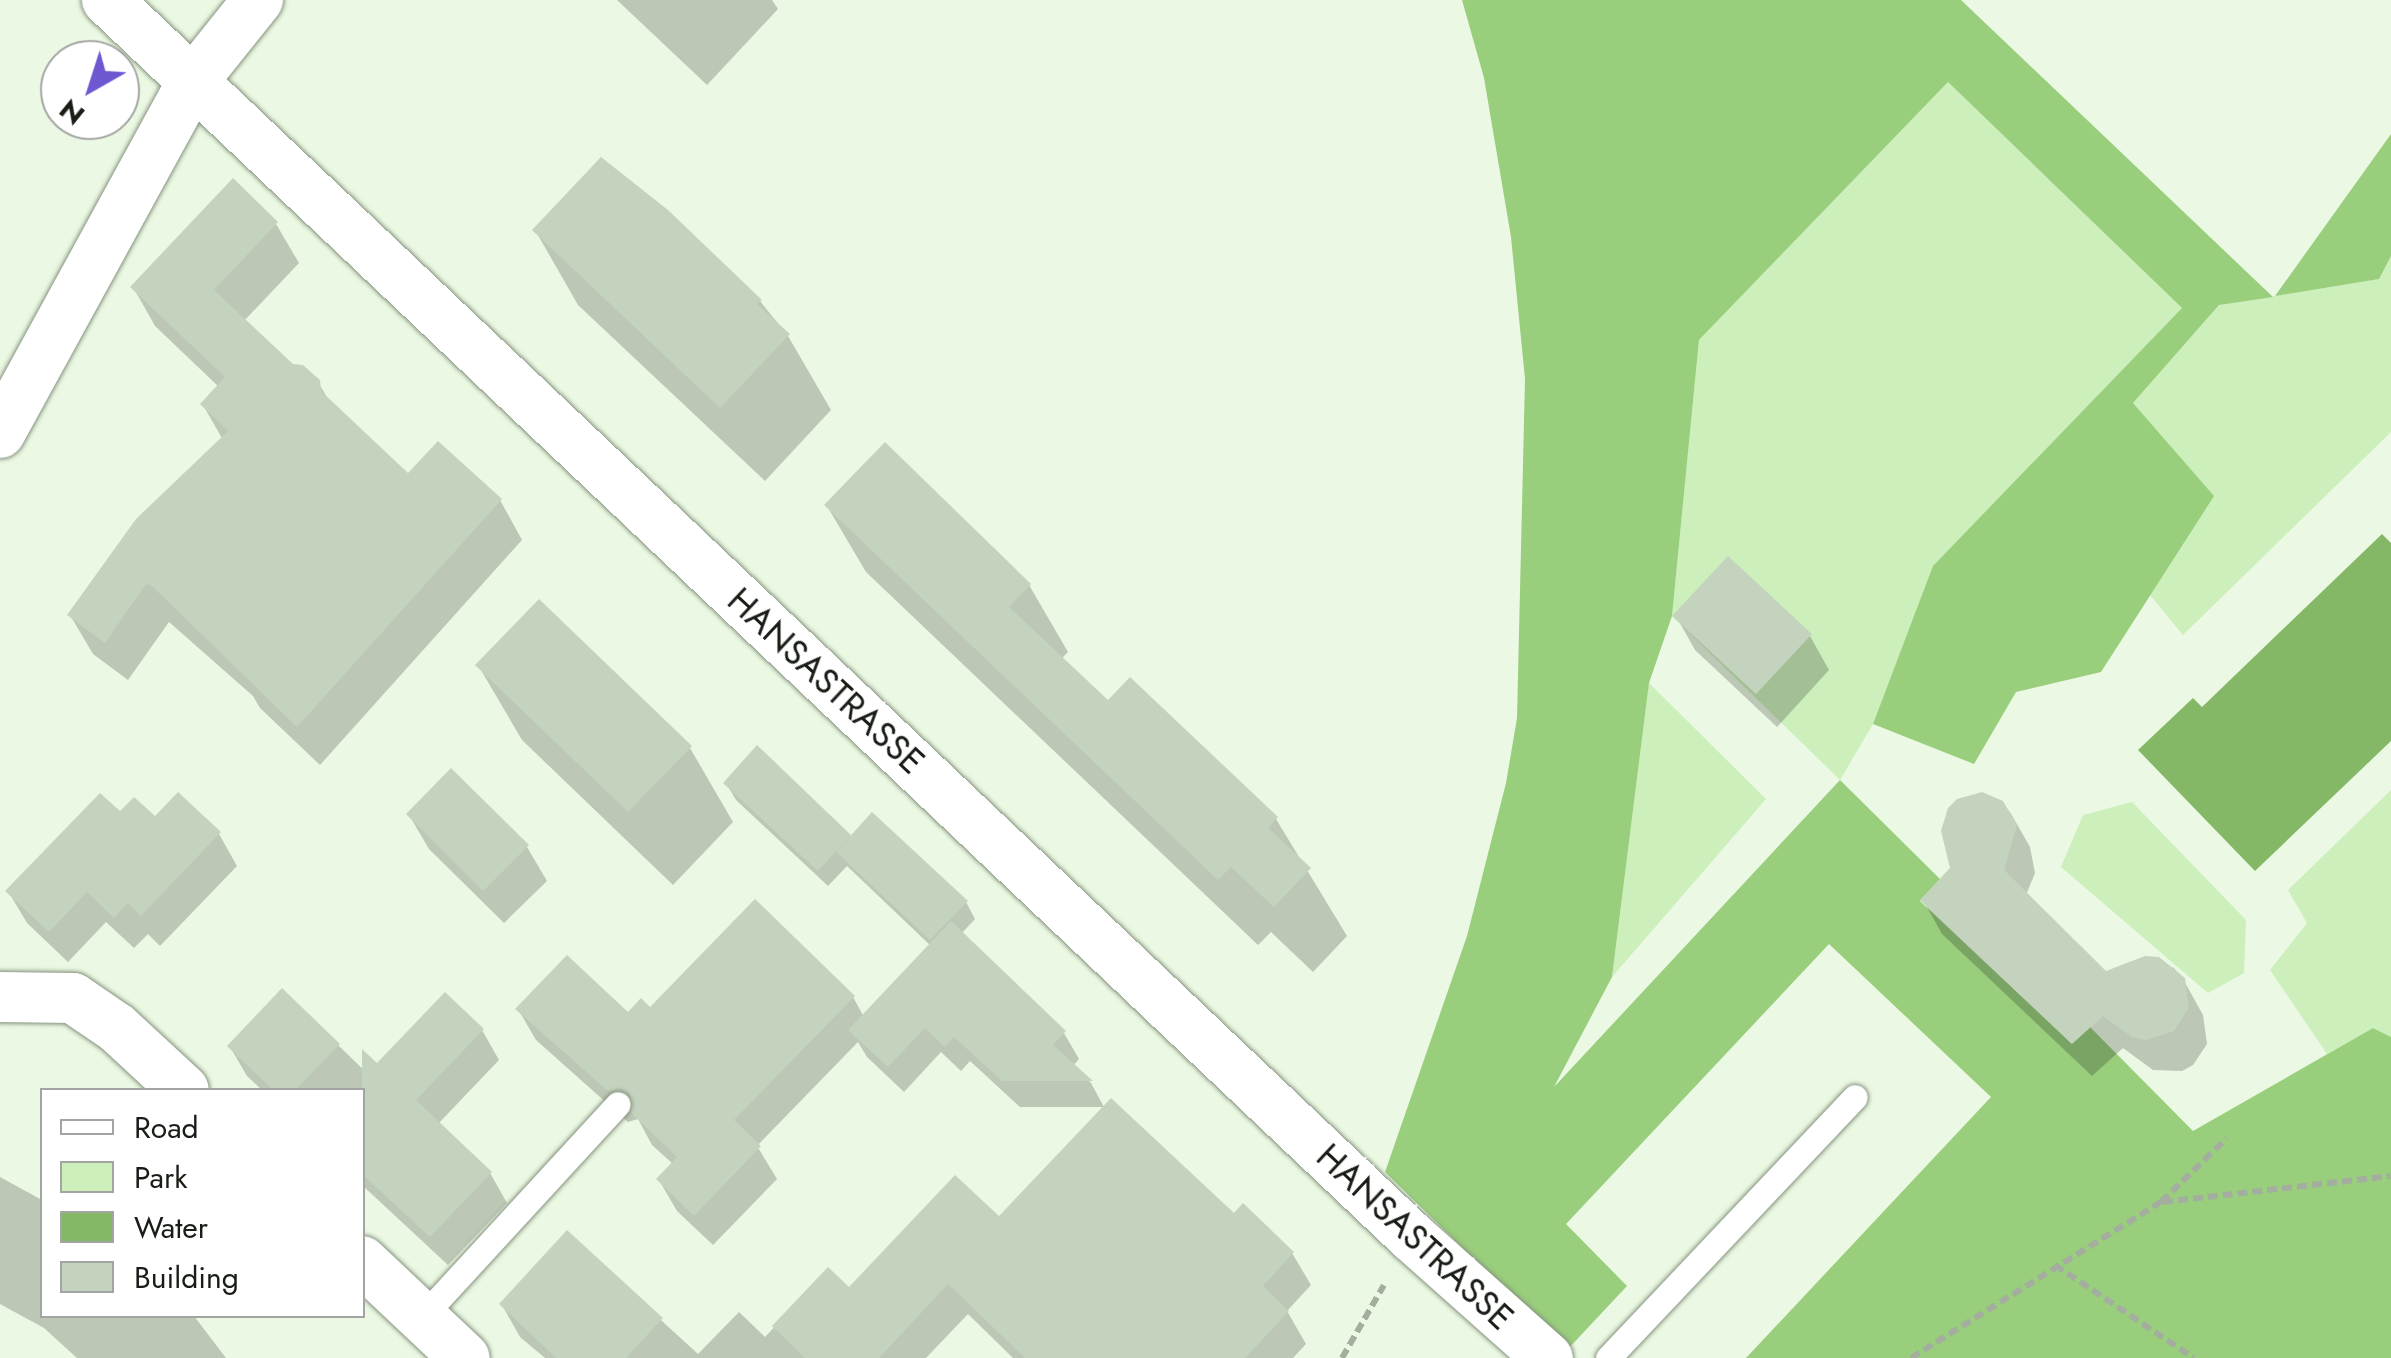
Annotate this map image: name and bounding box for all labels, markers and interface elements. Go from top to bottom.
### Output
north arrow [40,40,140,140]
text: N [51,89,94,135]
street label: HANSASTRASSE [719,579,933,783]
legend [40,1088,365,1318]
text: Road [134,1106,199,1149]
street label: HANSASTRASSE [1308,1135,1522,1339]
text: Park [134,1156,187,1199]
text: Water [134,1206,208,1249]
text: Building [134,1256,239,1299]

